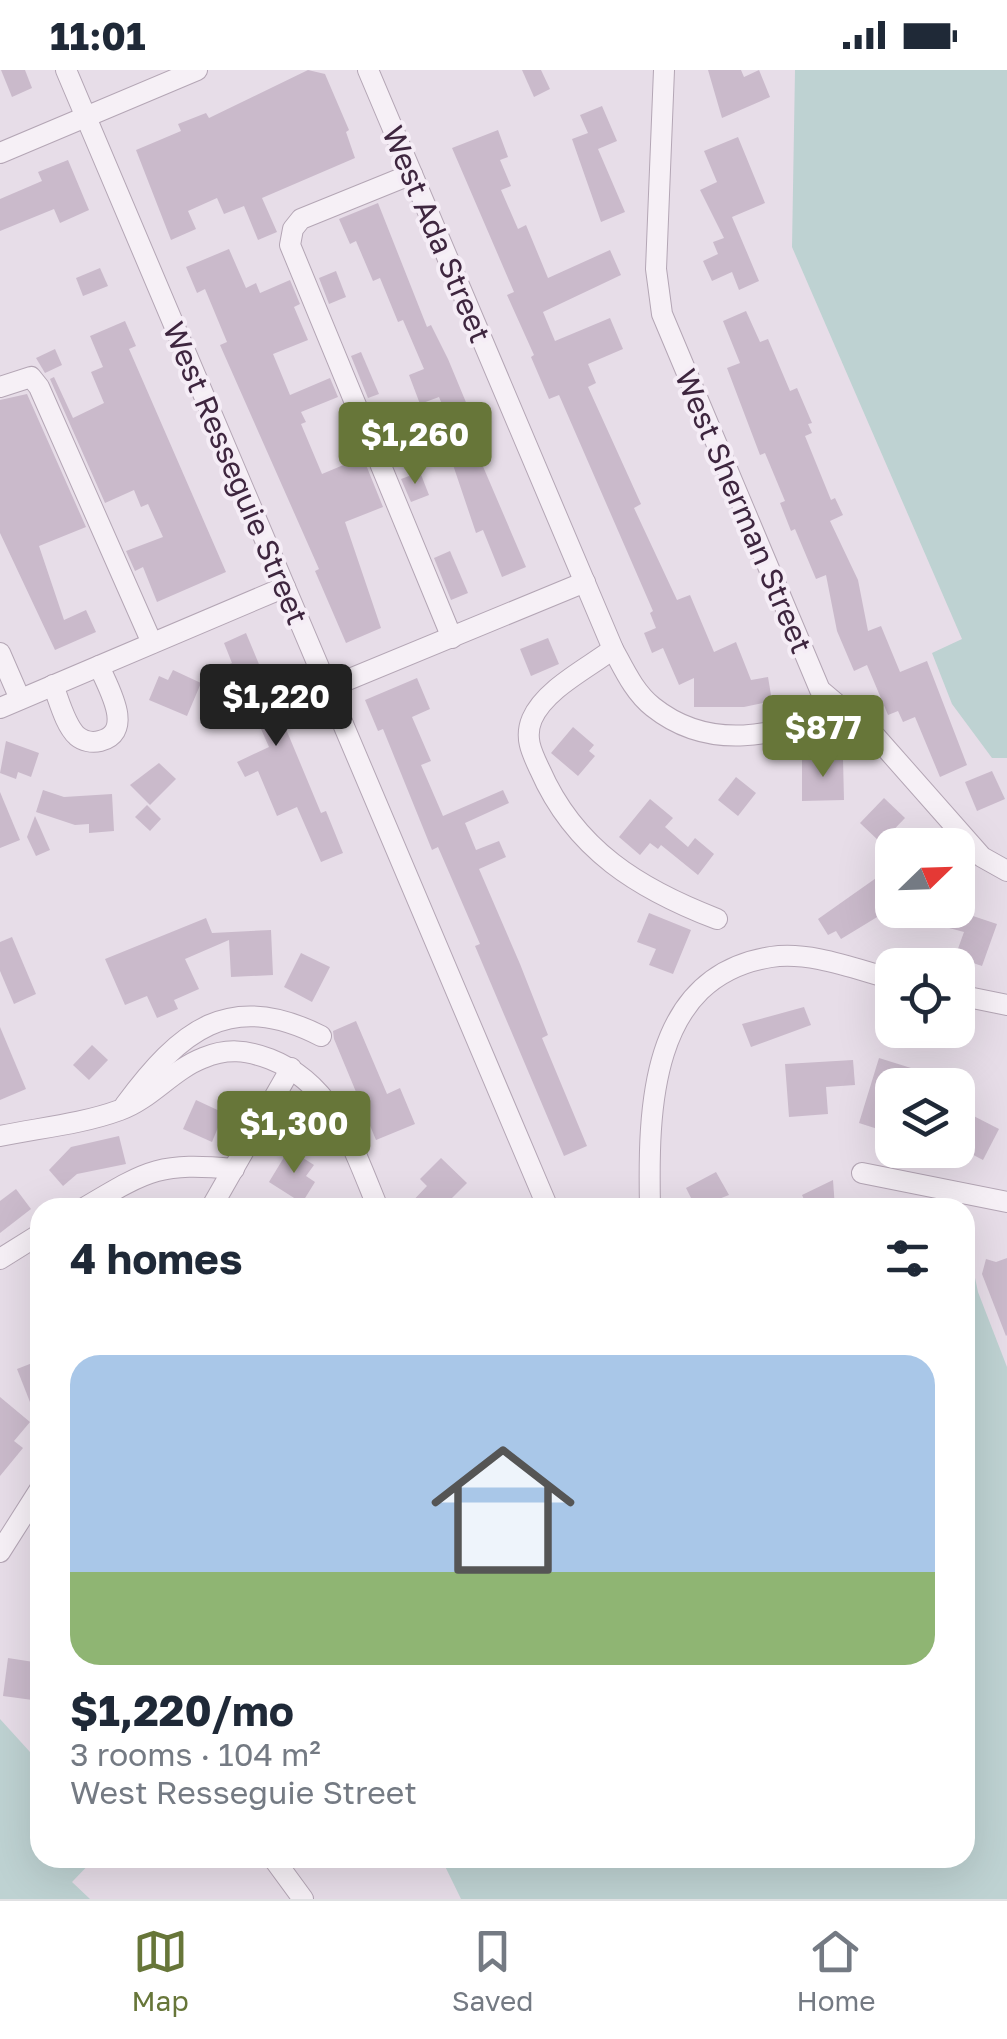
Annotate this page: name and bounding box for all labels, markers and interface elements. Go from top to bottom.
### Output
text: 11:01 [50,13,146,58]
street label: West Ada Street [375,120,499,348]
street label: West Resseguie Street [156,316,316,630]
street label: West Sherman Street [668,363,820,659]
pin: $1,260 [334,402,496,487]
text: $1,260 [361,415,469,453]
pin: $1,220 [195,664,357,749]
text: $1,220 [222,677,330,715]
pin: $877 [764,695,882,780]
text: $877 [785,708,861,746]
north arrow [875,828,975,928]
map controls [875,828,975,1168]
button: locate [875,948,975,1048]
button: layers [875,1068,975,1168]
pin: $1,300 [213,1091,375,1176]
text: $1,300 [239,1104,349,1142]
icon: filters [880,1231,935,1286]
text: 4 homes [70,1233,242,1283]
icon: home [413,1420,593,1600]
text: $1,220/mo [70,1685,294,1735]
text: 3 rooms · 104 m² [70,1735,321,1773]
text: West Resseguie Street [70,1773,417,1811]
tab: Map [132,1924,189,2017]
tab: Saved [452,1924,533,2017]
tab: Home [796,1924,876,2017]

